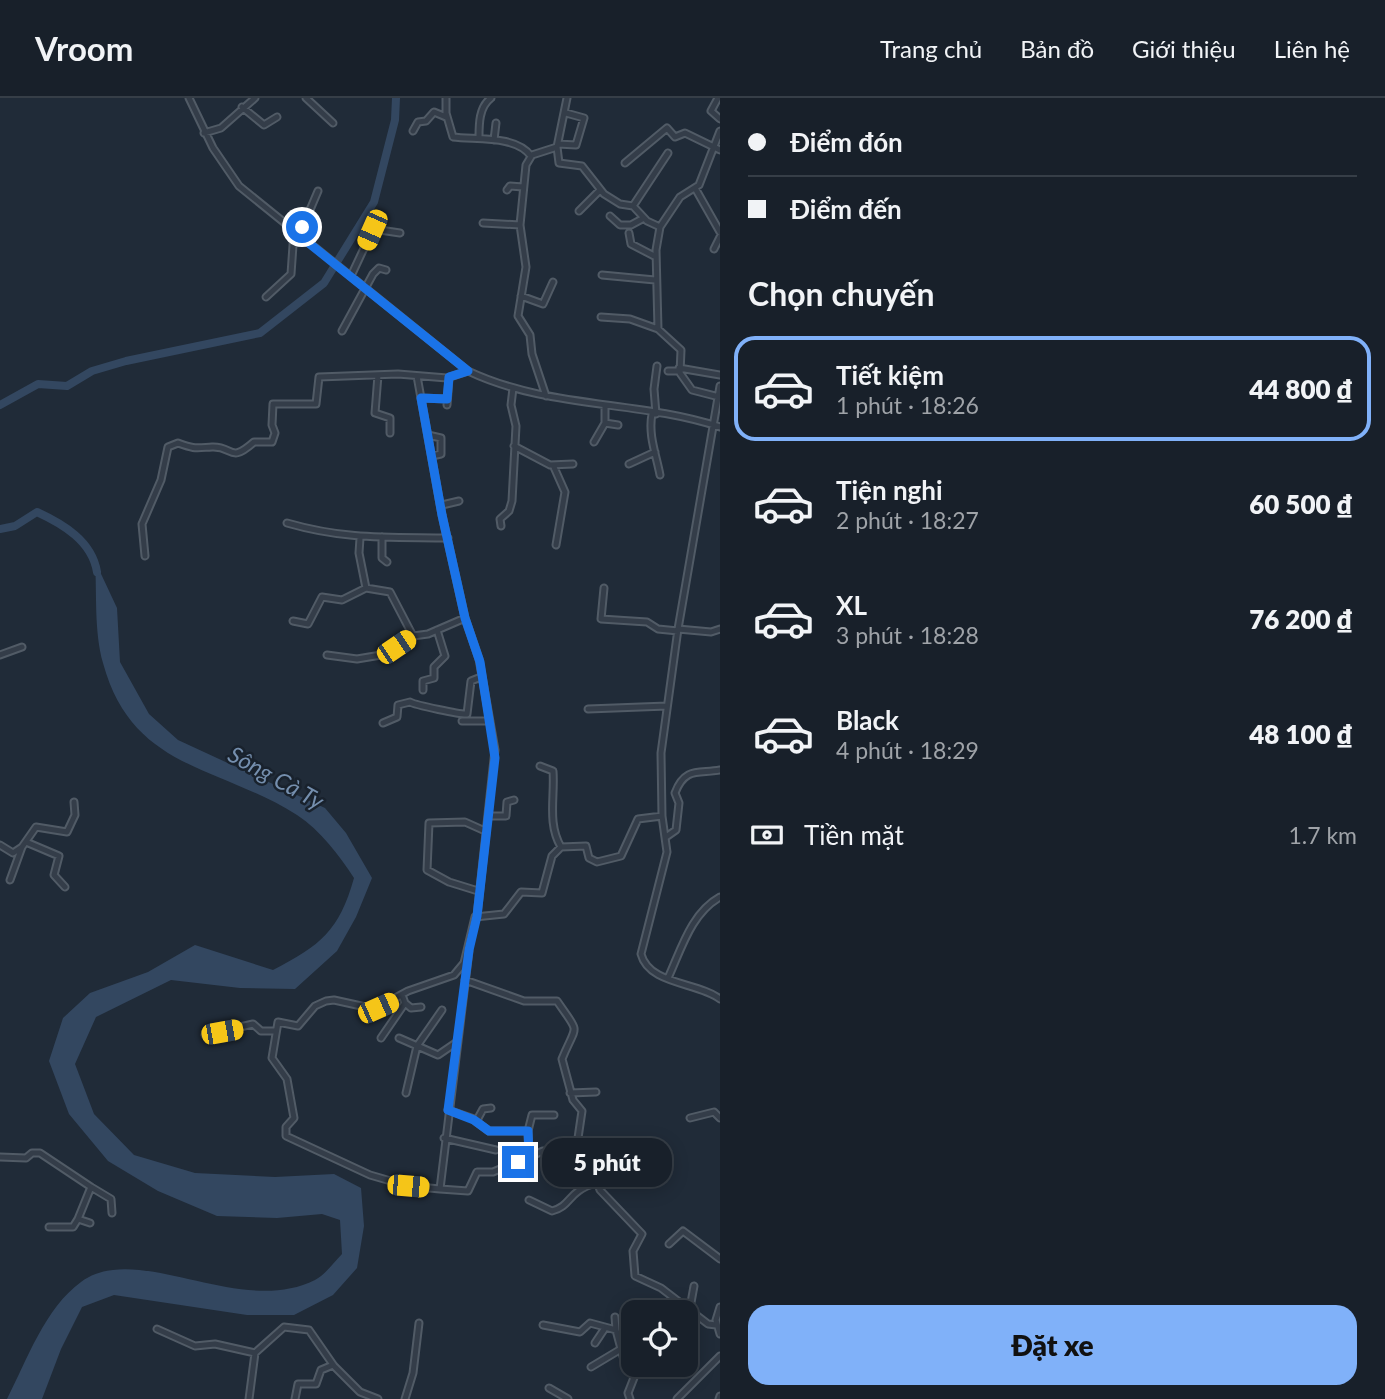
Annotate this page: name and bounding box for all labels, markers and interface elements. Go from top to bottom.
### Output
text: Vroom [35,28,133,68]
text: Trang chủ [880,34,982,63]
text: Bản đồ [1020,34,1094,63]
text: Giới thiệu [1132,34,1236,63]
text: Liên hệ [1274,34,1350,63]
text: Điểm đón [790,126,903,158]
text: Điểm đến [790,193,902,225]
car [354,207,391,253]
route start [286,211,318,243]
text: Chọn chuyến [748,274,934,313]
icon: car [752,357,815,420]
text: Tiết kiệm [836,359,944,391]
text: 44 800 ₫ [1249,373,1353,405]
text: 1 phút · 18:26 [836,391,979,419]
icon: car [752,472,815,535]
text: Tiện nghi [836,474,943,506]
text: 60 500 ₫ [1249,488,1353,520]
text: 2 phút · 18:27 [836,506,979,534]
icon: car [752,587,815,650]
text: XL [836,589,867,621]
text: 76 200 ₫ [1249,603,1353,635]
text: 3 phút · 18:28 [836,621,979,649]
car [373,627,420,667]
icon: car [752,702,815,765]
text: Black [836,704,899,736]
text: 48 100 ₫ [1249,718,1353,750]
text: 4 phút · 18:29 [836,736,979,764]
water label: Sông Cà Ty [224,739,330,815]
icon: cash [748,816,786,854]
text: Tiền mặt [804,819,904,851]
text: 1.7 km [1288,821,1357,849]
car [355,990,402,1026]
car [200,1018,245,1046]
callout: 5 phút [542,1138,672,1186]
route end [502,1146,534,1178]
text: 5 phút [574,1148,640,1176]
car [387,1174,430,1198]
map controls [621,1300,698,1377]
button: locate [621,1300,698,1377]
button: Đặt xe [748,1305,1357,1385]

